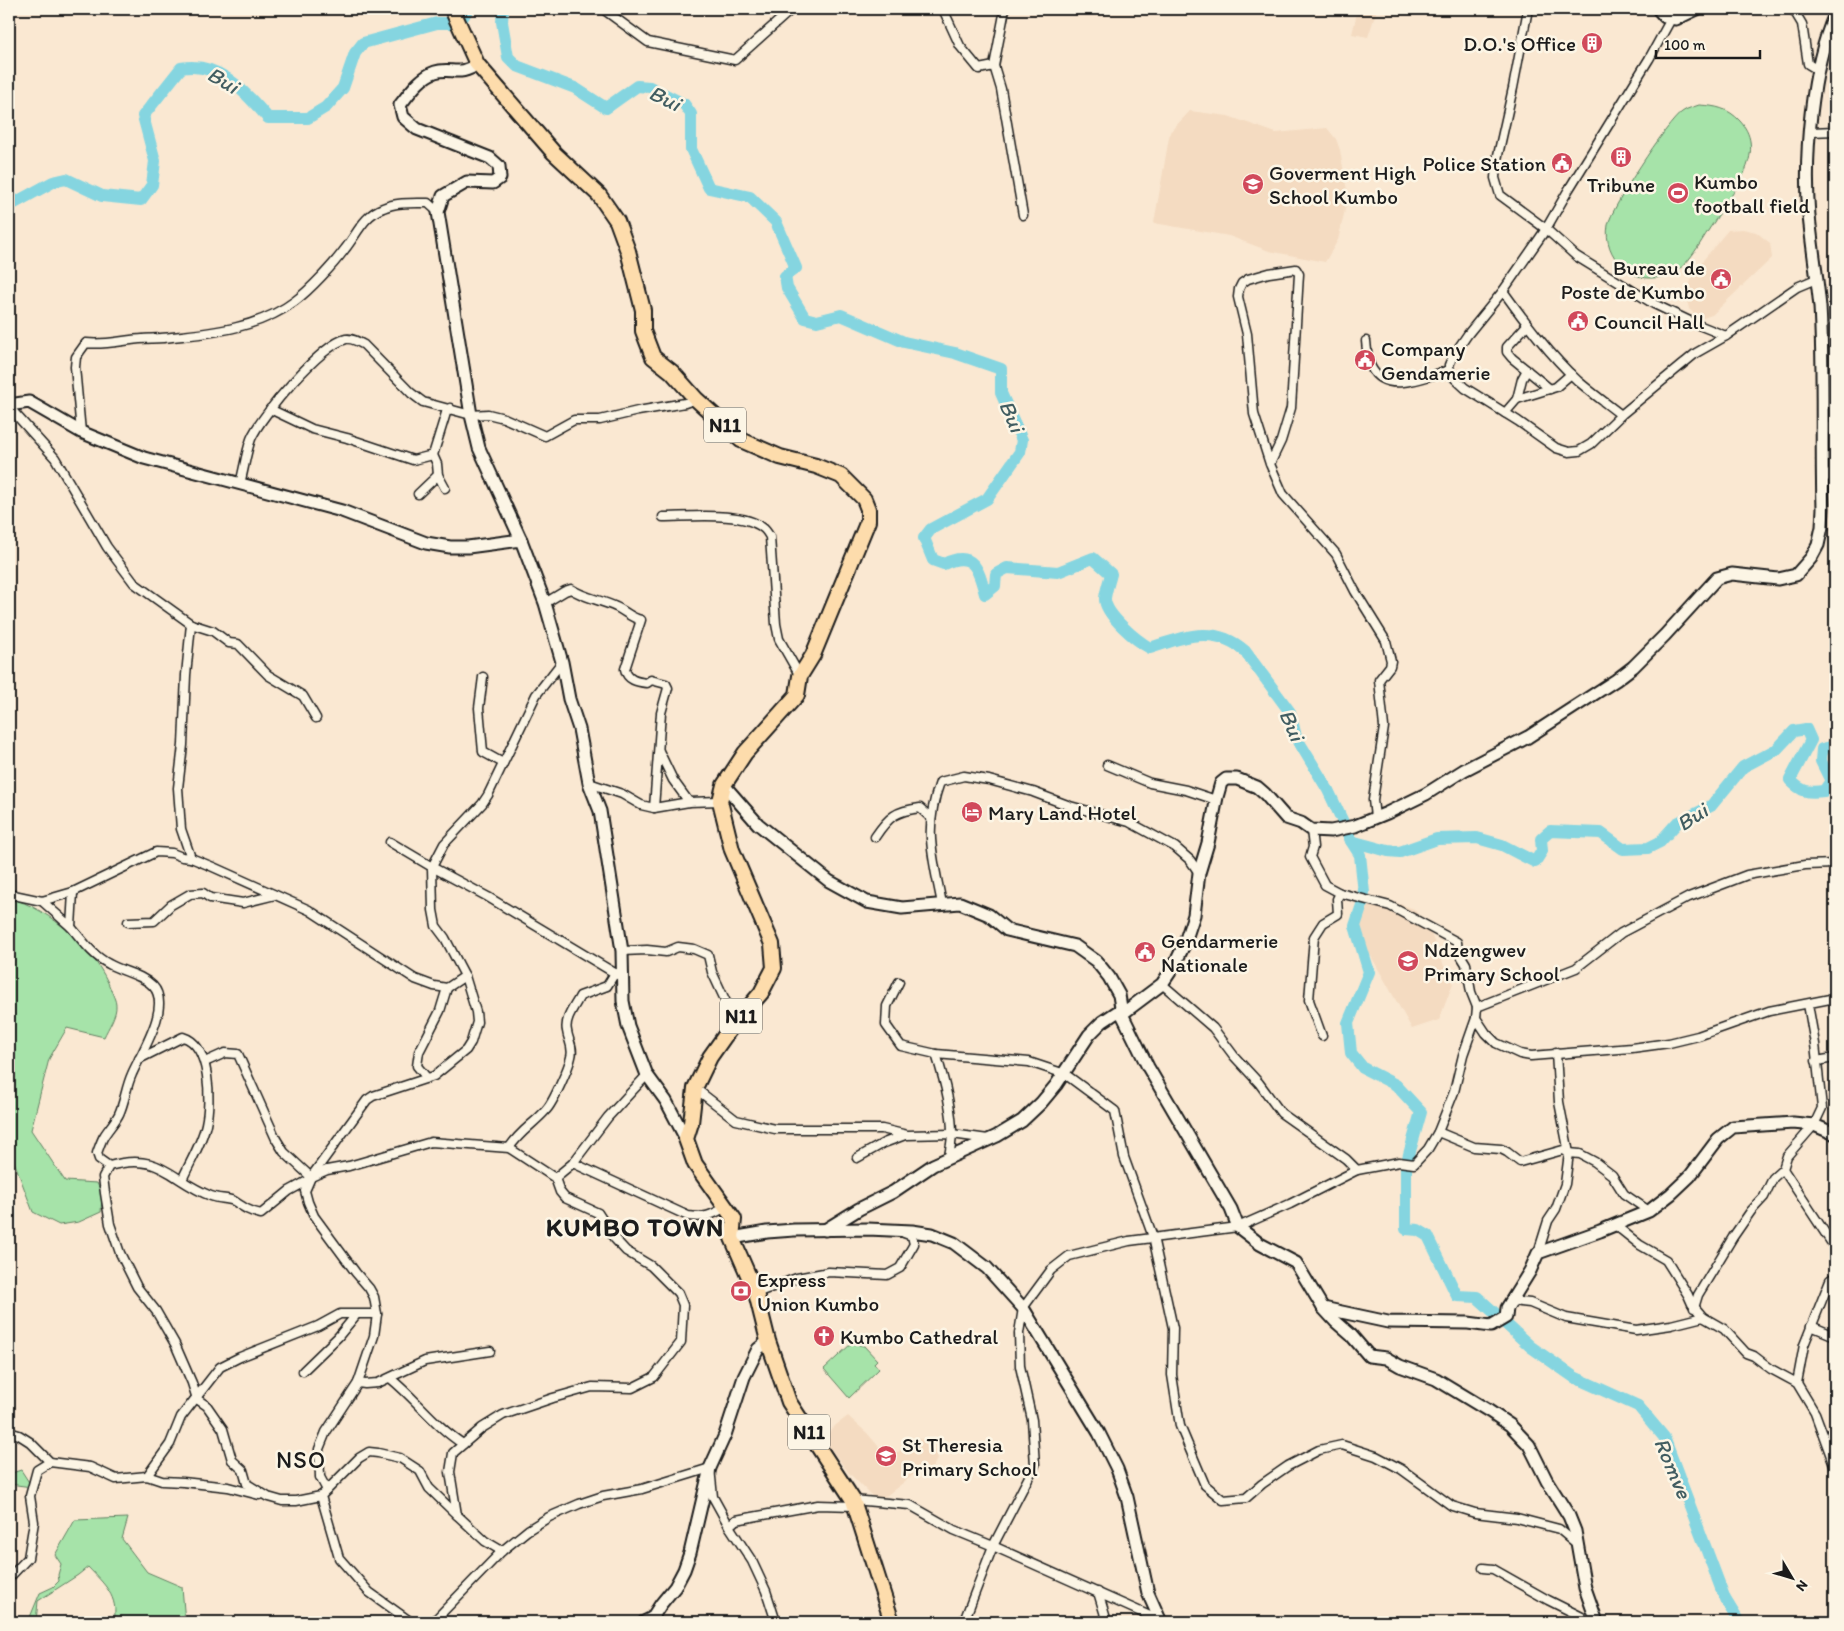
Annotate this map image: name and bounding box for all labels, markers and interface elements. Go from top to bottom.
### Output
scale bar [1656,28,1760,60]
place label: D.O.'s Office [1463,31,1576,56]
building icon: D.O.'s Office [1580,31,1604,55]
text: 100 m [1664,36,1706,54]
water label: Bui [202,60,246,101]
water label: Bui [645,79,687,118]
building icon: Tribune [1609,145,1633,169]
place label: Police Station [1422,151,1546,176]
public building icon: Police Station [1550,151,1574,175]
place label: Goverment High School Kumbo [1269,160,1417,209]
place label: Kumbo football field [1694,169,1811,218]
school or university icon: Goverment High School Kumbo [1241,172,1265,196]
place label: Tribune [1587,172,1655,197]
sports icon: Kumbo football field [1666,181,1690,205]
place label: Bureau de Poste de Kumbo [1561,255,1705,304]
public building icon: Bureau de Poste de Kumbo [1709,267,1733,291]
public building icon: Council Hall [1566,309,1590,333]
place label: Council Hall [1594,309,1705,334]
place label: Company Gendamerie [1381,336,1490,385]
public building icon: Company Gendamerie [1353,348,1377,372]
water label: Bui [993,396,1032,438]
road number: N11 [704,408,746,442]
water label: Bui [1273,705,1312,747]
water label: Bui [1671,796,1715,837]
hotel icon: Mary Land Hotel [960,800,984,824]
place label: Mary Land Hotel [988,800,1137,825]
place label: Gendarmerie Nationale [1161,928,1278,977]
place label: Ndzengwev Primary School [1424,937,1560,986]
public building icon: Gendarmerie Nationale [1133,940,1157,964]
school or university icon: Ndzengwev Primary School [1396,949,1420,973]
road number: N11 [720,998,762,1034]
district label: KUMBO TOWN [546,1211,724,1243]
place label: Express Union Kumbo [757,1267,879,1316]
bank icon: Express Union Kumbo [729,1279,753,1303]
church icon: Kumbo Cathedral [812,1324,836,1348]
place label: Kumbo Cathedral [840,1324,998,1349]
road number: N11 [788,1414,830,1450]
place label: St Theresia Primary School [902,1432,1038,1481]
water label: Romve [1648,1433,1698,1504]
school or university icon: St Theresia Primary School [874,1444,898,1468]
district label: NSO [276,1445,326,1474]
north arrow [1766,1554,1816,1604]
text: N [1792,1577,1811,1595]

